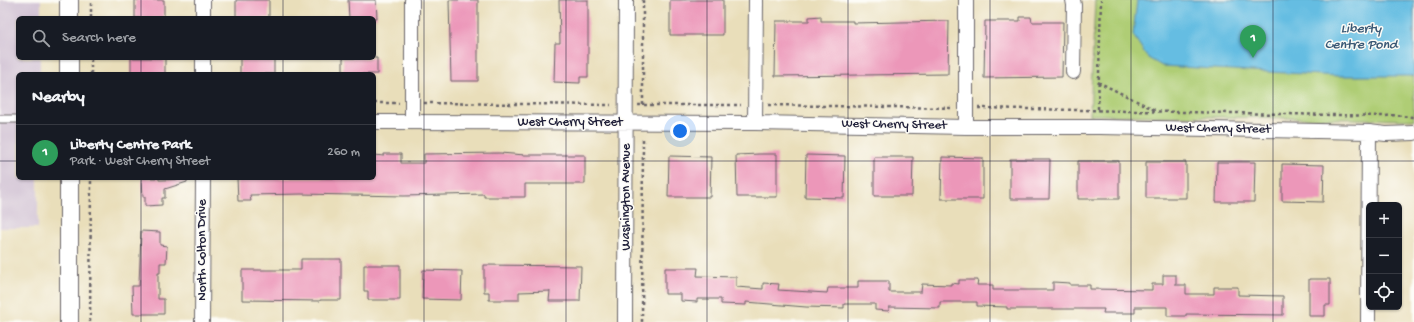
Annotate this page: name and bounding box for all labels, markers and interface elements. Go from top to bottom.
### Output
search box [16,16,376,60]
water label: Liberty Centre Pond [1325,21,1399,54]
pin: 1 [1240,25,1266,58]
icon: search [30,27,52,49]
text: Search here [62,29,136,47]
text: Nearby [32,88,85,108]
street label: West Cherry Street [517,115,624,130]
street label: West Cherry Street [841,117,948,133]
your location [670,121,690,141]
street label: West Cherry Street [1165,121,1272,137]
text: Liberty Centre Park [70,136,191,154]
street label: Washington Avenue [619,143,634,250]
text: 1 [42,145,48,160]
text: 260 m [327,145,360,160]
text: Park · West Cherry Street [70,154,210,169]
street label: North Colton Drive [195,199,210,301]
map controls [1366,202,1402,310]
button: + [1366,202,1402,238]
button: − [1366,238,1402,274]
button: locate [1366,274,1402,310]

